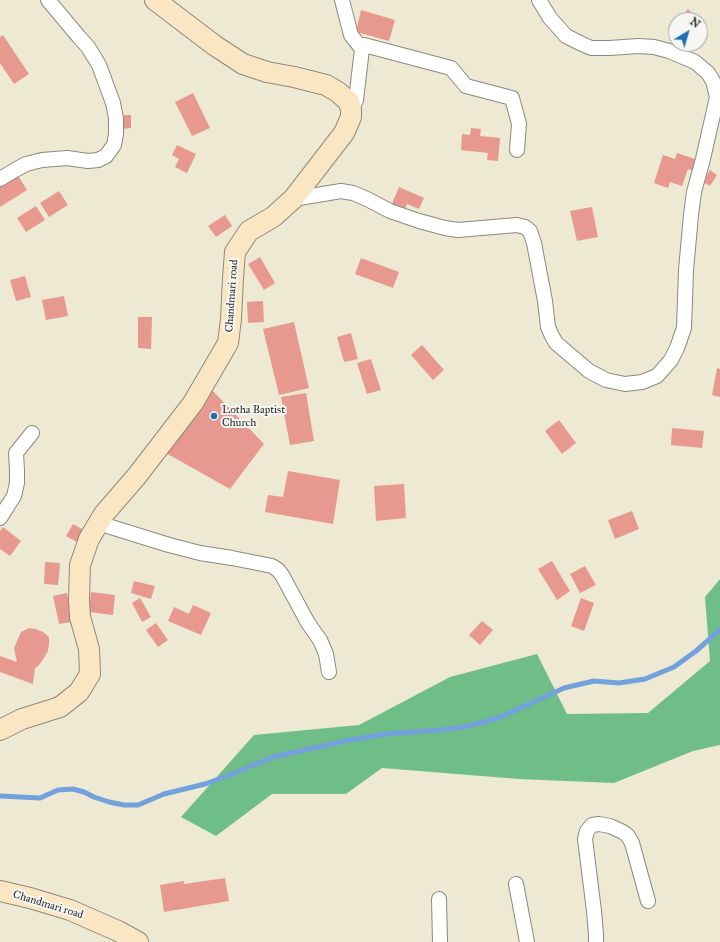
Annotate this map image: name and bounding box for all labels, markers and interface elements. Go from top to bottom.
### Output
north arrow [668,12,708,52]
text: N [687,15,703,31]
street label: Chandmari road [223,259,241,333]
place label: Lotha Baptist Church [222,403,285,429]
marker: Lotha Baptist Church [209,411,219,421]
street label: Chandmari road [11,888,85,922]

